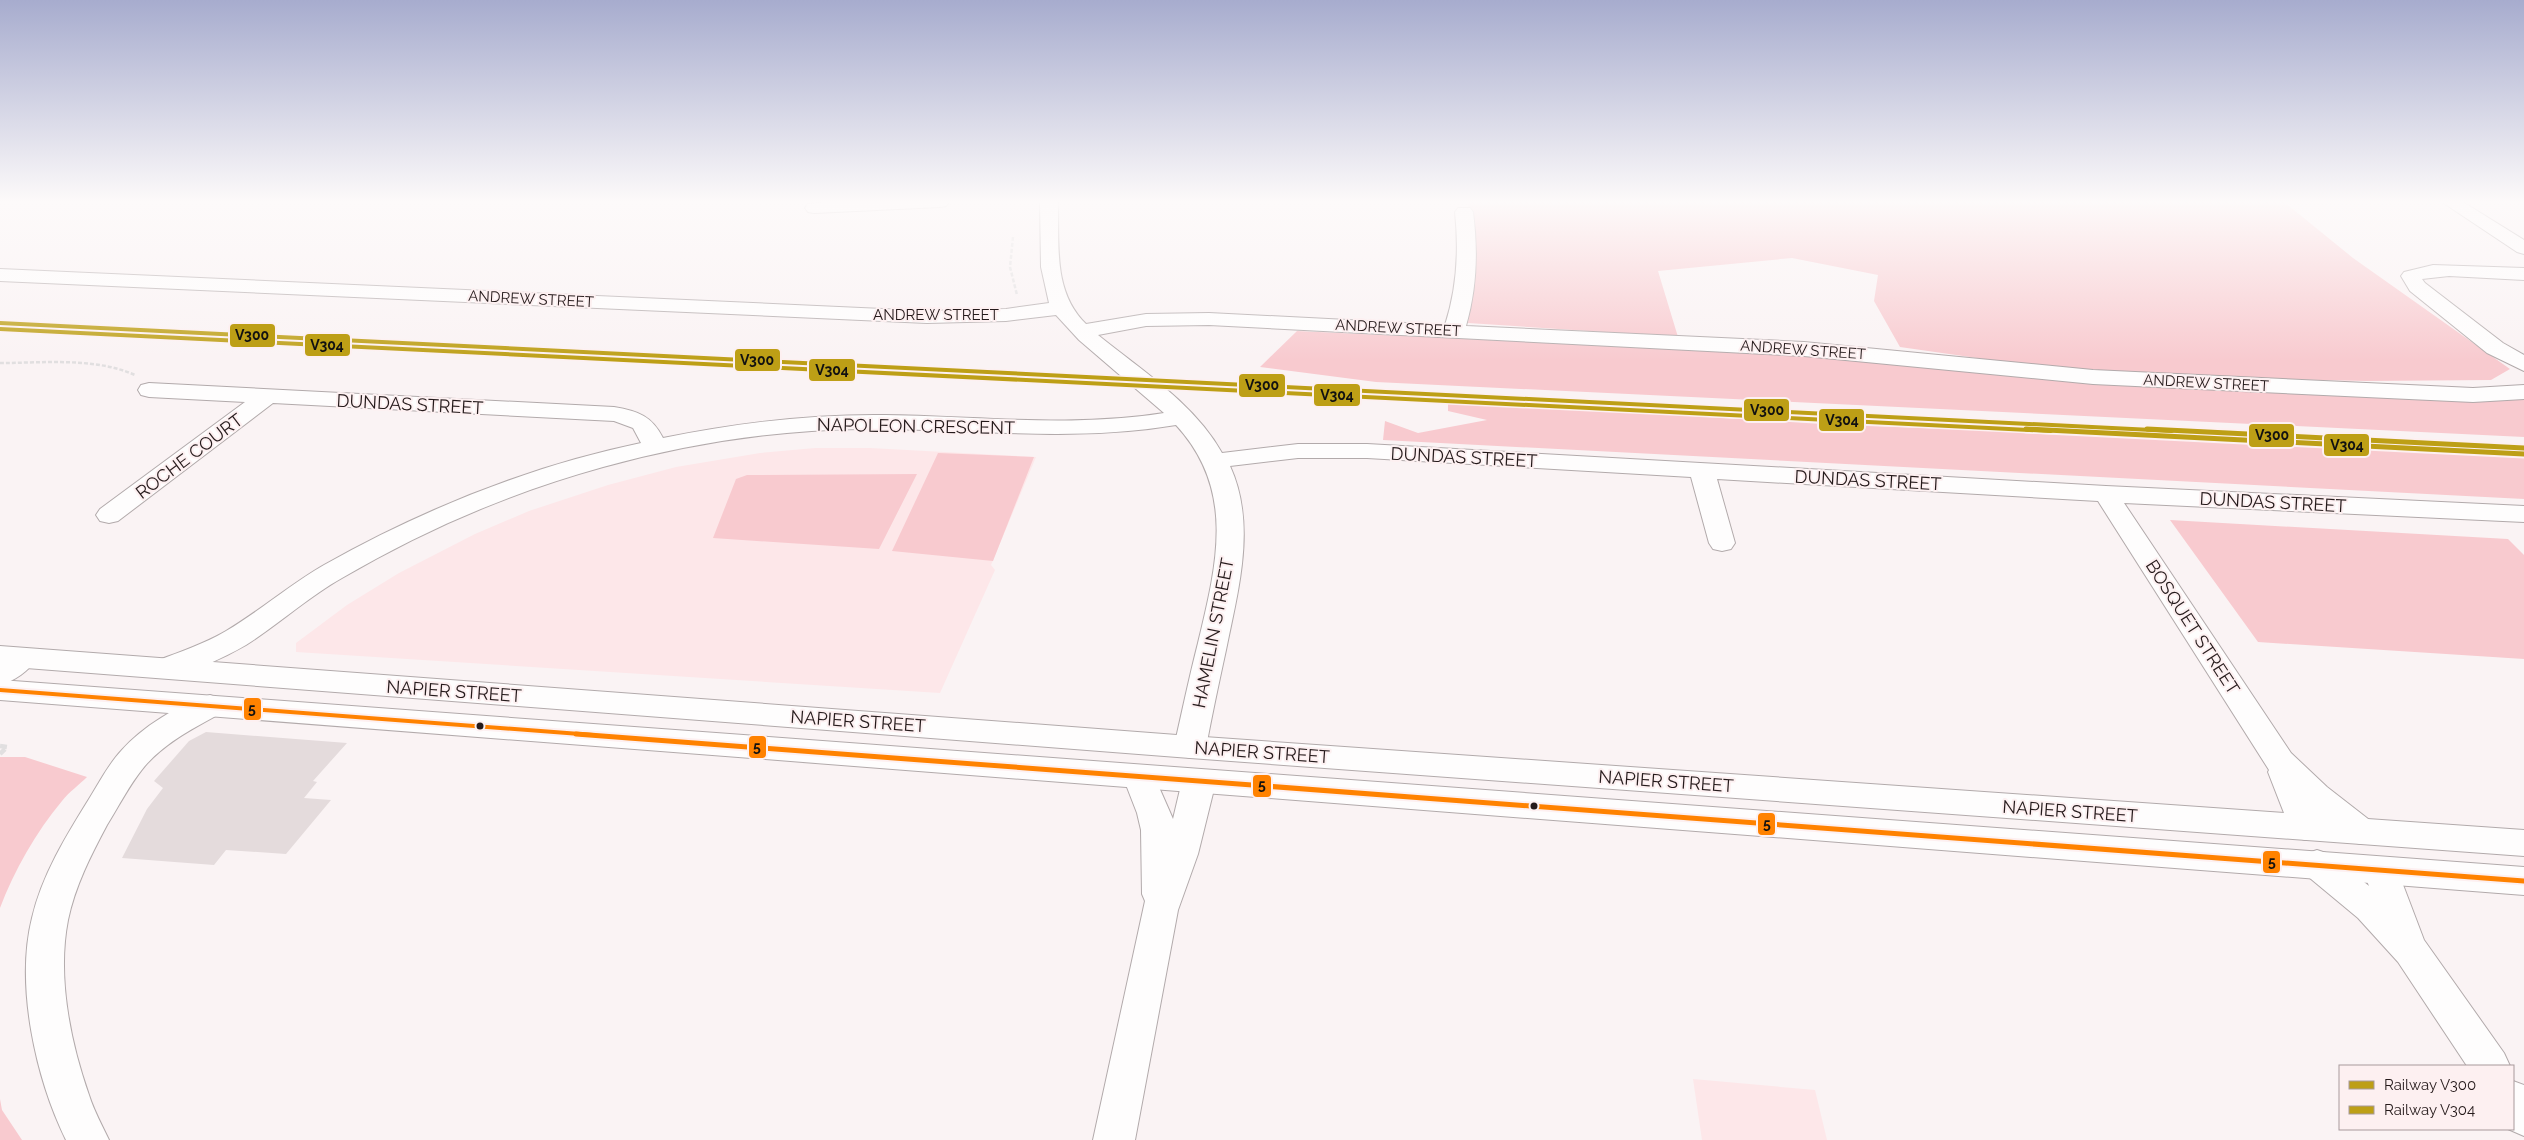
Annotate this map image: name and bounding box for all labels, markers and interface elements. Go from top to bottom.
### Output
street label: ANDREW STREET [468,287,594,311]
street label: ANDREW STREET [873,306,999,324]
street label: ANDREW STREET [1335,316,1461,340]
line badge: V300 [229,323,276,348]
text: V300 [235,327,269,343]
line badge: V304 [304,333,351,357]
text: V304 [310,337,344,353]
street label: ANDREW STREET [1740,337,1866,363]
line badge: V300 [734,348,781,372]
text: V300 [740,352,774,368]
line badge: V304 [808,358,856,382]
text: V304 [815,362,849,378]
street label: ANDREW STREET [2143,371,2269,395]
line badge: V300 [1238,373,1286,398]
text: V300 [1245,377,1279,393]
line badge: V304 [1313,383,1361,407]
text: V304 [1320,387,1354,403]
street label: DUNDAS STREET [336,390,484,418]
line badge: V300 [1743,398,1790,422]
text: V300 [1750,402,1784,418]
line badge: V304 [1818,408,1865,432]
street label: ROCHE COURT [131,409,247,503]
text: V304 [1825,412,1859,428]
street label: NAPOLEON CRESCENT [817,414,1015,438]
line badge: V300 [2248,423,2295,448]
text: V300 [2255,427,2289,443]
line badge: V304 [2323,433,2370,457]
text: V304 [2330,437,2364,453]
street label: DUNDAS STREET [1390,443,1538,471]
street label: DUNDAS STREET [1794,466,1942,494]
street label: DUNDAS STREET [2199,488,2347,516]
street label: HAMELIN STREET [1188,556,1238,710]
street label: BOSQUET STREET [2142,556,2244,698]
street label: NAPIER STREET [386,676,522,706]
line badge: 5 [243,697,262,721]
text: 5 [248,701,256,717]
street label: NAPIER STREET [790,706,926,736]
unlabelled marker [475,721,485,731]
line badge: 5 [748,735,767,759]
street label: NAPIER STREET [1194,737,1330,767]
text: 5 [753,739,761,755]
street label: NAPIER STREET [1598,766,1734,796]
line badge: 5 [1252,774,1272,798]
text: 5 [1258,777,1266,793]
street label: NAPIER STREET [2002,796,2138,826]
unlabelled marker [1529,801,1539,811]
line badge: 5 [1757,812,1776,836]
text: 5 [1763,816,1771,832]
line badge: 5 [2262,850,2281,874]
text: 5 [2268,854,2276,870]
legend [2339,1065,2514,1130]
text: Railway V300 [2384,1076,2476,1094]
text: Railway V304 [2384,1101,2475,1119]

